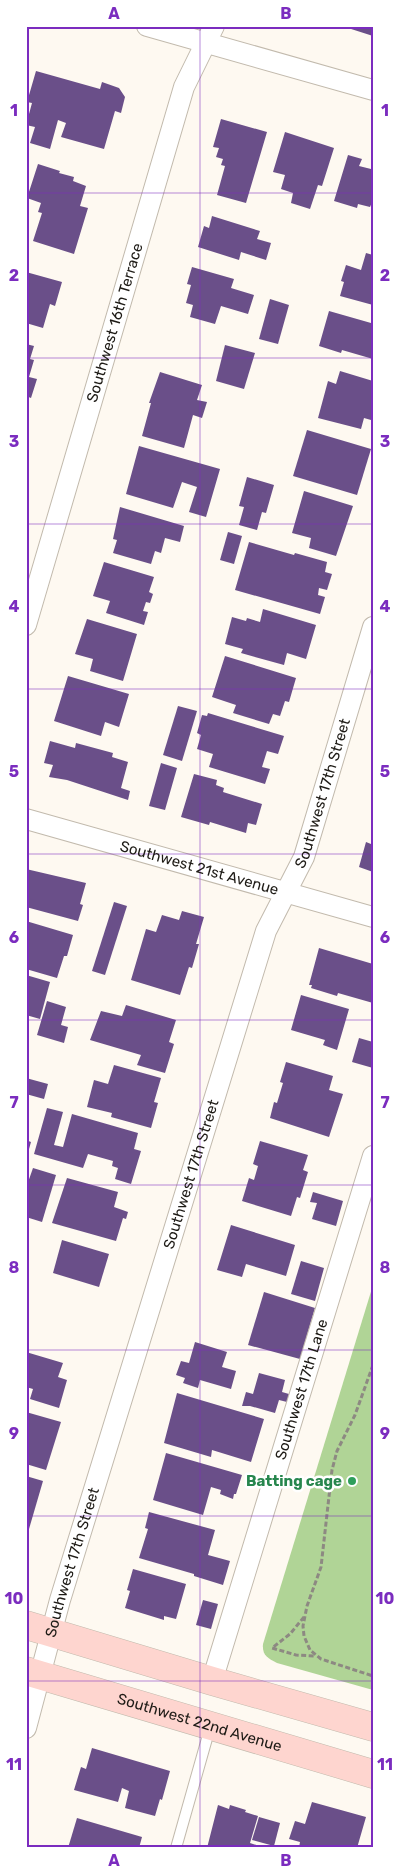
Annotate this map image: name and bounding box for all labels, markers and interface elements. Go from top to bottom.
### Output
text: A [108,4,120,23]
text: B [280,4,292,23]
text: 1 [10,101,18,120]
text: 1 [381,101,389,120]
street label: Southwest 16th Terrace [83,241,147,404]
text: 2 [9,266,19,285]
text: 2 [380,266,390,285]
text: 3 [9,432,19,451]
text: 3 [380,432,390,451]
text: 4 [9,597,20,616]
text: 4 [380,597,391,616]
street label: Southwest 17th Street [291,716,354,871]
text: 5 [9,762,19,781]
text: 5 [380,762,390,781]
street label: Southwest 21st Avenue [118,837,281,899]
text: 6 [9,928,19,947]
text: 6 [380,928,390,947]
text: 7 [9,1093,19,1112]
text: 7 [380,1093,390,1112]
street label: Southwest 17th Street [160,1097,223,1251]
text: 8 [9,1258,20,1277]
text: 8 [380,1258,391,1277]
street label: Southwest 17th Lane [271,1317,331,1462]
text: 9 [9,1424,19,1443]
text: 9 [380,1424,390,1443]
place label: Batting cage [246,1472,342,1490]
marker: Batting cage [346,1475,358,1487]
street label: Southwest 17th Street [41,1485,103,1639]
text: 10 [5,1589,24,1608]
text: 10 [376,1589,395,1608]
street label: Southwest 22nd Avenue [115,1690,284,1755]
text: 11 [6,1755,22,1774]
text: 11 [377,1755,393,1774]
text: A [108,1851,120,1870]
text: B [280,1851,292,1870]

